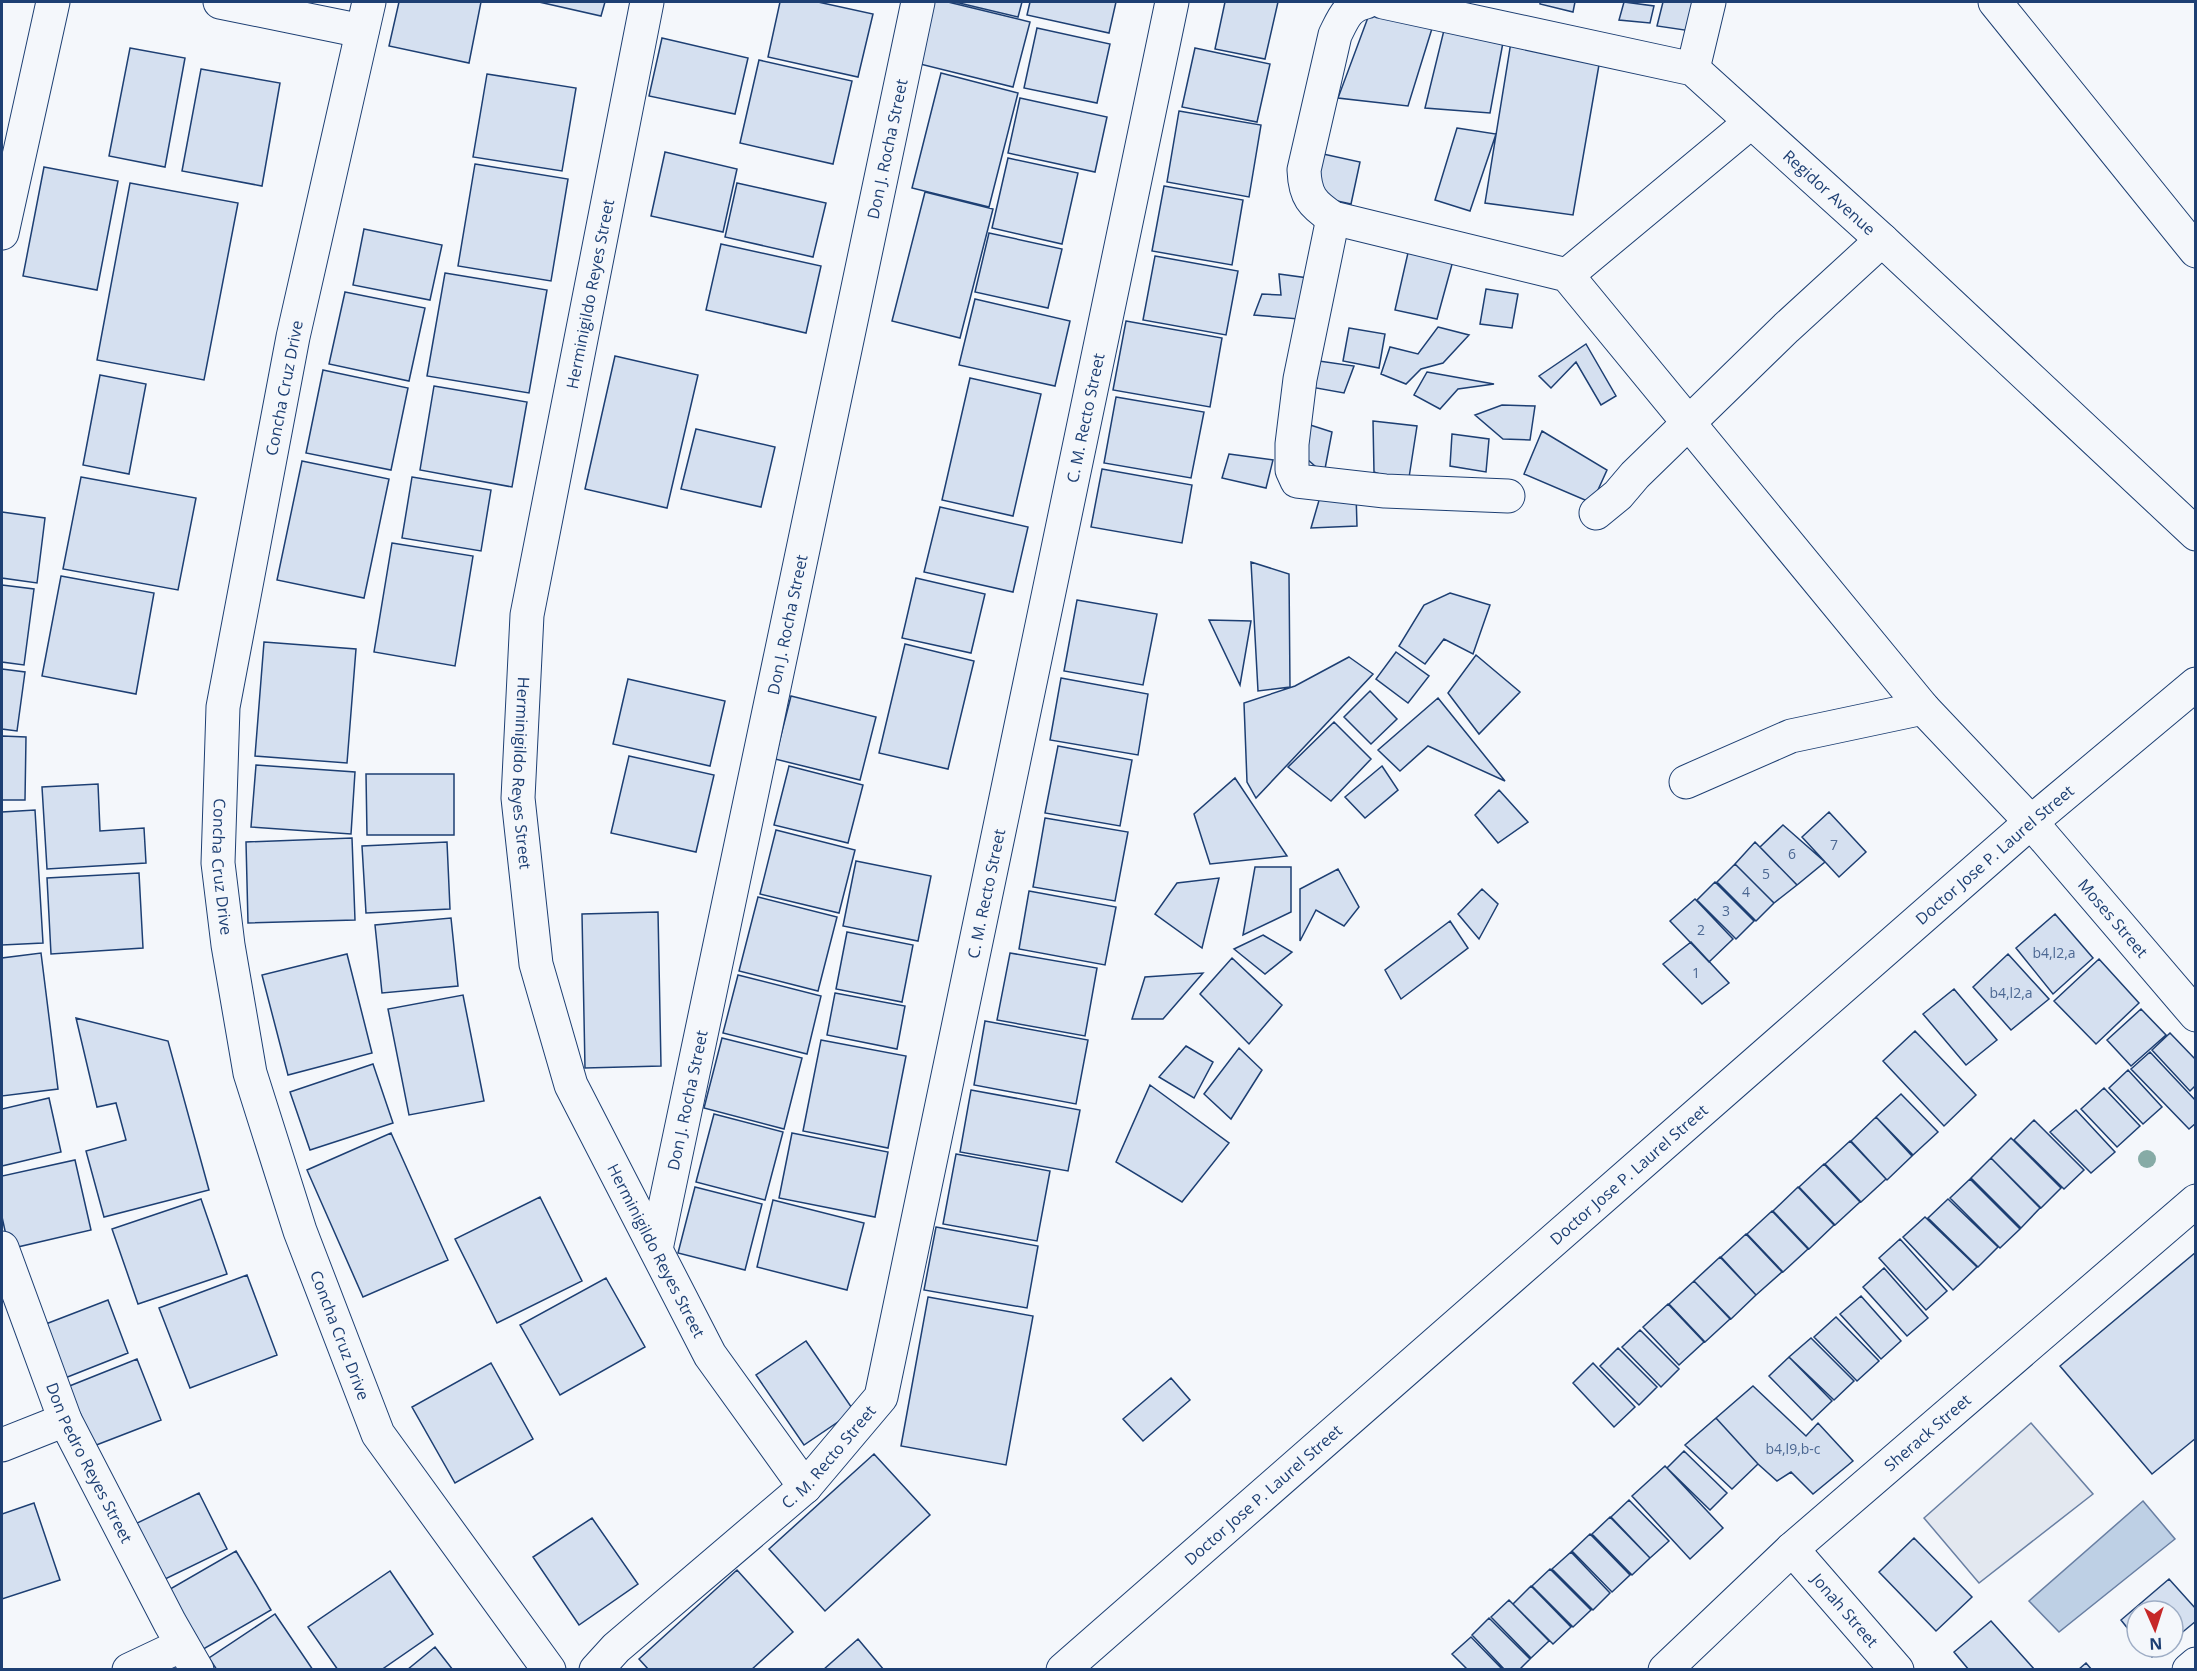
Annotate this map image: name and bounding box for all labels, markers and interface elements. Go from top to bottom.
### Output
street label: Don J. Rocha Street [862,77,913,221]
street label: Regidor Avenue [1778,145,1880,240]
street label: Herminigildo Reyes Street [561,197,619,391]
street label: Concha Cruz Drive [260,319,308,457]
street label: C. M. Recto Street [1061,351,1110,485]
street label: Don J. Rocha Street [762,552,813,697]
street label: Herminigildo Reyes Street [507,676,537,871]
street label: Doctor Jose P. Laurel Street [1911,780,2079,929]
street label: Concha Cruz Drive [207,798,238,936]
street label: C. M. Recto Street [962,827,1010,960]
house number: 7 [1830,835,1838,854]
house number: 6 [1788,844,1796,863]
house number: 5 [1762,864,1770,883]
street label: Moses Street [2073,874,2153,962]
house number: 4 [1742,882,1750,901]
house number: 3 [1722,901,1730,920]
house number: 2 [1697,920,1705,939]
house number: b4,l2,a [2032,943,2076,962]
house number: 1 [1692,963,1700,982]
house number: b4,l2,a [1989,983,2033,1002]
street label: Don J. Rocha Street [662,1028,713,1172]
street label: Doctor Jose P. Laurel Street [1545,1099,1713,1250]
street label: Herminigildo Reyes Street [602,1160,710,1342]
street label: Concha Cruz Drive [305,1267,375,1403]
street label: Don Pedro Reyes Street [41,1379,138,1547]
street label: Sherack Street [1879,1389,1976,1476]
street label: C. M. Recto Street [777,1400,881,1514]
street label: Doctor Jose P. Laurel Street [1179,1419,1347,1570]
house number: b4,l9,b-c [1765,1439,1821,1458]
street label: Jonah Street [1806,1567,1884,1652]
north arrow [2125,1599,2185,1659]
text: N [2149,1633,2163,1655]

